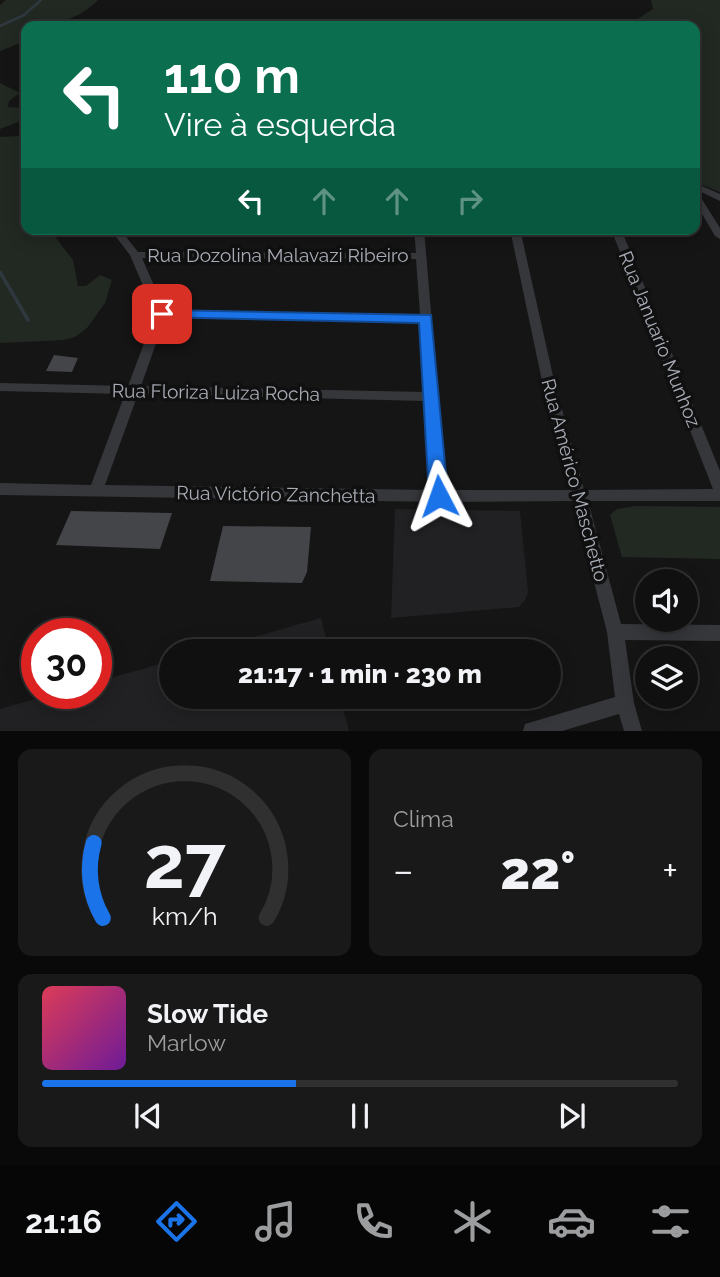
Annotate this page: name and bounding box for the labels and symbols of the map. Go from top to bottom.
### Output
street label: Rua Dozolina Malavazi Ribeiro [147,244,409,266]
street label: Rua Januario Munhoz [615,248,705,430]
pin [132,284,192,344]
street label: Rua Américo Maschetto [537,376,613,584]
street label: Rua Floriza Luiza Rocha [112,379,320,405]
position arrow [402,459,476,533]
street label: Rua Victório Zanchetta [176,481,376,507]
speed limit sign: 30 [21,618,112,709]

